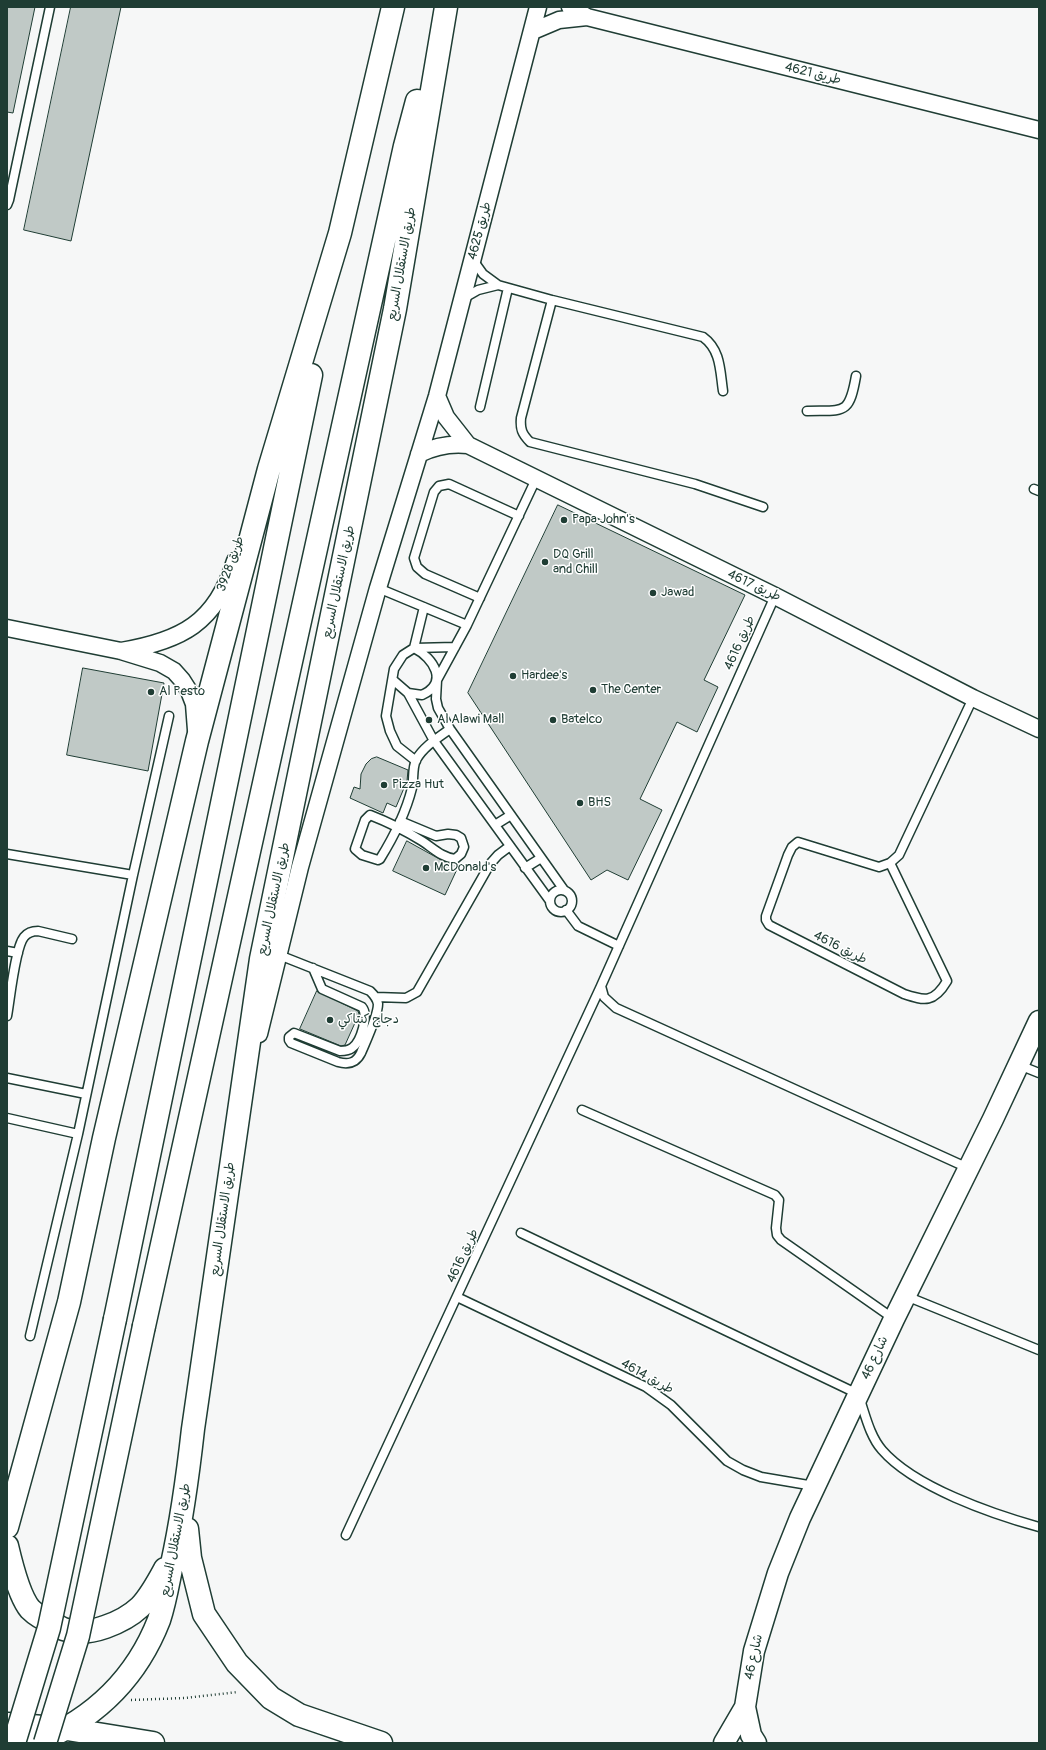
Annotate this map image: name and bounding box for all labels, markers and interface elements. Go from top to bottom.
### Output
street label: طريق 4621 [783,59,843,89]
street label: طريق 4625 [465,200,495,262]
street label: طريق الاستقلال السريع [384,206,420,322]
place label: Papa John's [572,512,635,528]
marker: Papa John's [559,515,569,525]
street label: طريق الاستقلال السريع [319,524,359,640]
street label: طريق 3928 [214,534,248,594]
place label: DQ Grill and Chill [553,547,598,578]
marker: DQ Grill and Chill [540,557,550,567]
street label: طريق 4617 [725,567,783,605]
place label: Jawad [661,585,694,601]
marker: Jawad [648,588,658,598]
street label: طريق 4616 [721,613,759,673]
place label: Hardee's [521,668,567,684]
marker: Hardee's [508,671,518,681]
place label: The Center [601,682,661,698]
place label: Al Pesto [159,684,205,700]
marker: The Center [588,685,598,695]
marker: Al Pesto [146,687,156,697]
place label: Al Alawi Mall [437,712,504,728]
place label: Batelco [561,712,602,728]
marker: Al Alawi Mall [424,715,434,725]
marker: Batelco [548,715,558,725]
place label: Pizza Hut [392,777,444,793]
marker: Pizza Hut [379,780,389,790]
place label: BHS [588,795,611,811]
marker: BHS [575,798,585,808]
street label: طريق الاستقلال السريع [254,841,294,957]
place label: McDonald's [434,860,496,876]
marker: McDonald's [421,863,431,873]
street label: طريق 4616 [811,928,869,968]
place label: دجاج كنتاكي [338,1012,399,1028]
marker: دجاج كنتاكي [325,1015,335,1025]
street label: طريق الاستقلال السريع [207,1161,239,1277]
street label: طريق 4616 [444,1226,482,1286]
street label: شارع 46 [858,1334,892,1382]
street label: طريق 4614 [618,1356,676,1398]
street label: طريق الاستقلال السريع [157,1482,195,1598]
street label: شارع 46 [742,1633,766,1681]

